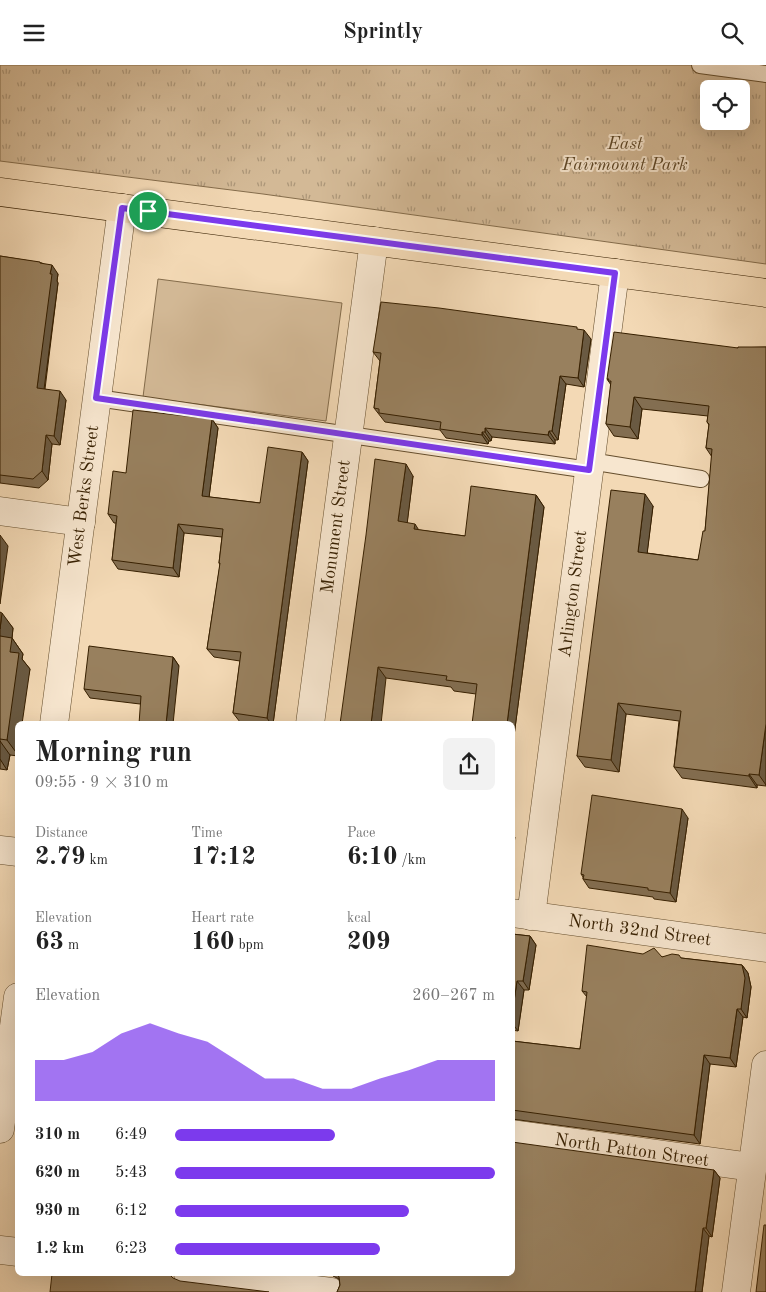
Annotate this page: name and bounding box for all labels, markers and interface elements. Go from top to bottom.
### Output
icon: menu [20,19,48,47]
icon: search [718,19,746,47]
text: Sprintly [343,21,423,43]
map controls [700,80,750,130]
button: locate [700,80,750,130]
park label: East Fairmount Park [561,135,688,174]
pin [127,190,169,232]
icon: arrive [134,197,162,225]
street label: West Berks Street [66,424,102,568]
street label: Monument Street [318,459,354,595]
street label: Arlington Street [556,529,590,658]
button: share [443,738,495,790]
text: Morning run [35,740,192,768]
text: 09:55 · 9 × 310 m [35,775,168,791]
text: Distance [35,826,88,840]
text: Time [191,826,222,840]
text: Pace [347,826,375,840]
text: 2.79 [35,845,86,870]
text: 17:12 [191,845,256,870]
text: 6:10 [347,845,398,870]
text: km [86,853,108,867]
text: /km [398,853,426,867]
text: Elevation [35,911,92,925]
text: Heart rate [191,911,254,925]
text: kcal [347,911,371,925]
street label: North 32nd Street [567,912,712,949]
text: 63 [35,930,64,955]
text: 160 [191,930,235,955]
text: 209 [347,930,391,955]
text: m [64,938,79,952]
text: bpm [235,938,264,952]
text: Elevation [35,988,100,1004]
text: 260–267 m [412,988,495,1004]
text: 310 m [35,1127,80,1143]
text: 6:49 [115,1127,147,1143]
street label: North Patton Street [553,1131,710,1170]
text: 620 m [35,1165,80,1181]
text: 5:43 [115,1165,147,1181]
text: 930 m [35,1203,80,1219]
text: 6:12 [115,1203,147,1219]
text: 1.2 km [35,1241,84,1257]
text: 6:23 [115,1241,147,1257]

